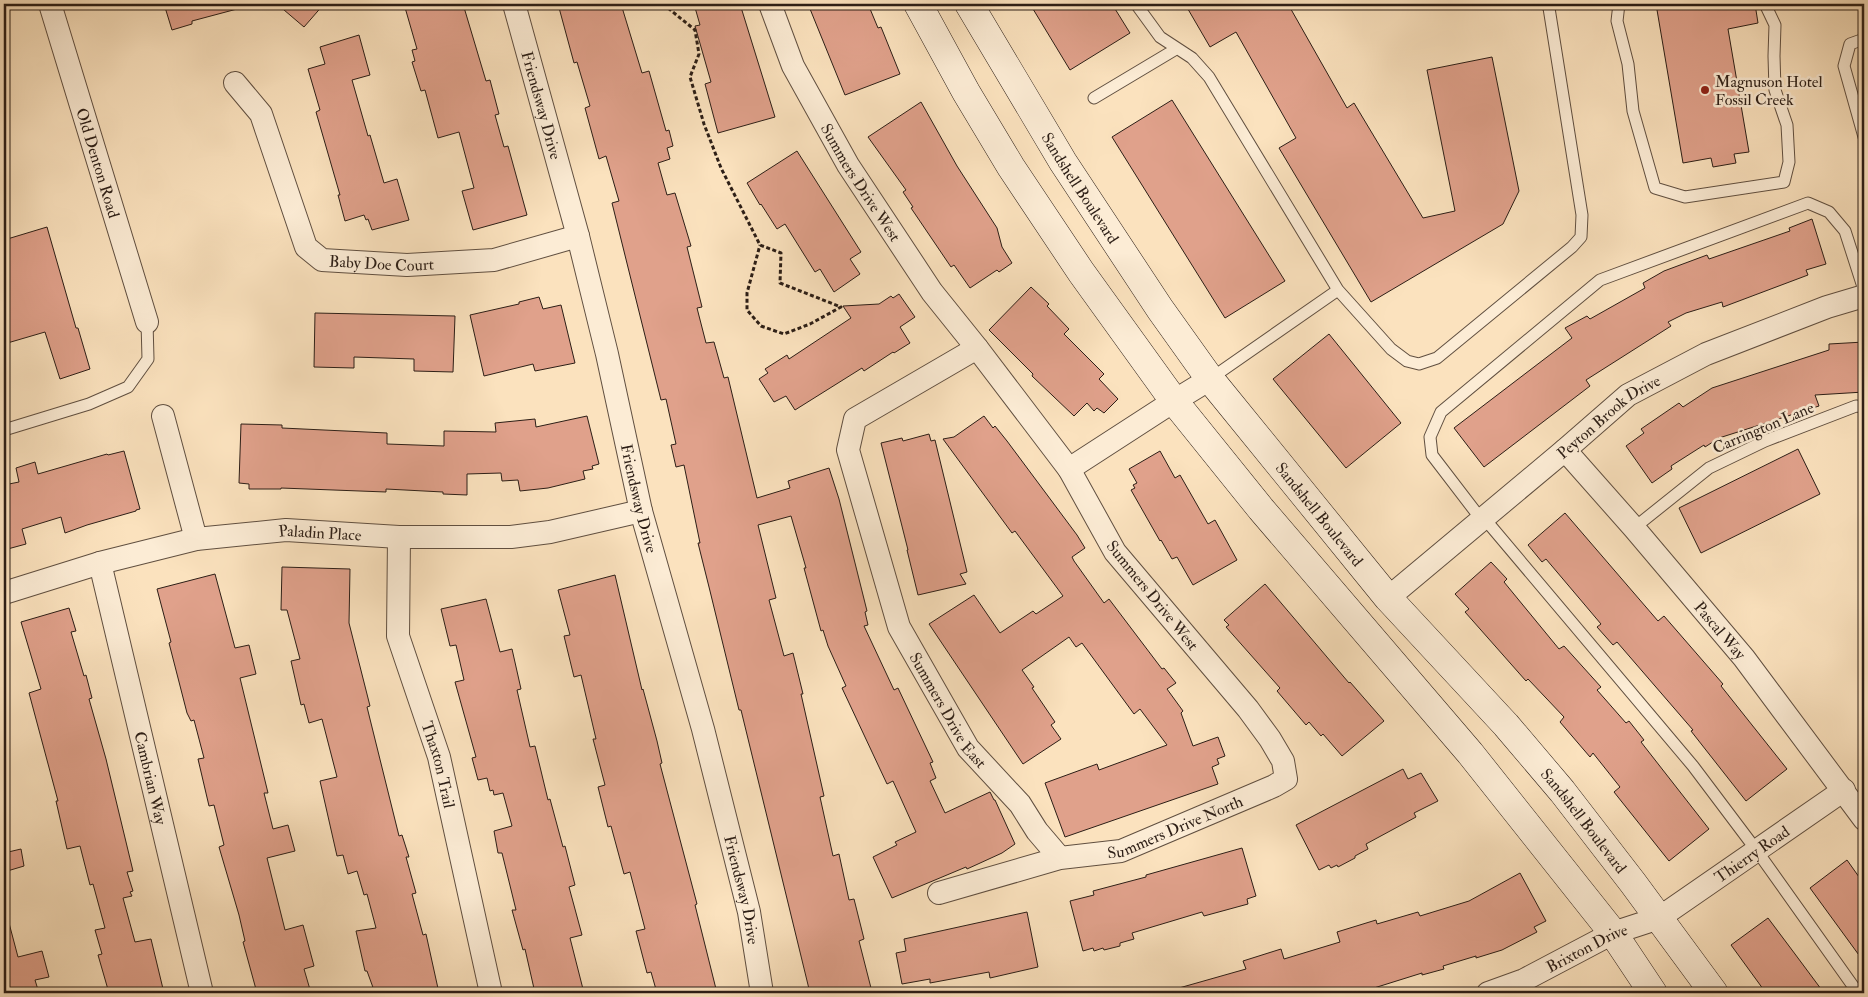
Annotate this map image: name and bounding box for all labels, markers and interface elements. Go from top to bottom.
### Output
street label: Friendsway Drive [517,49,565,162]
place label: Magnuson Hotel Fossil Creek [1715,72,1823,110]
marker: Magnuson Hotel Fossil Creek [1699,84,1711,96]
street label: Old Denton Road [71,106,124,221]
street label: Summers Drive West [816,120,905,246]
street label: Sandshell Boulevard [1037,129,1123,248]
street label: Baby Doe Court [328,251,434,276]
street label: Peyton Brook Drive [1553,371,1664,464]
street label: Carrington Lane [1710,397,1817,458]
street label: Friendsway Drive [616,442,661,556]
street label: Sandshell Boulevard [1271,459,1367,571]
street label: Paladin Place [278,521,362,546]
street label: Summers Drive West [1102,537,1203,655]
street label: Pascal Way [1689,598,1751,665]
street label: Summers Drive East [905,649,991,773]
street label: Thaxton Trail [417,719,459,810]
street label: Cambrian Way [129,730,171,828]
street label: Sandshell Boulevard [1536,764,1631,878]
street label: Summers Drive North [1106,791,1246,863]
street label: Thierry Road [1711,822,1794,888]
street label: Friendsway Drive [719,833,763,946]
street label: Brixton Drive [1543,920,1631,977]

